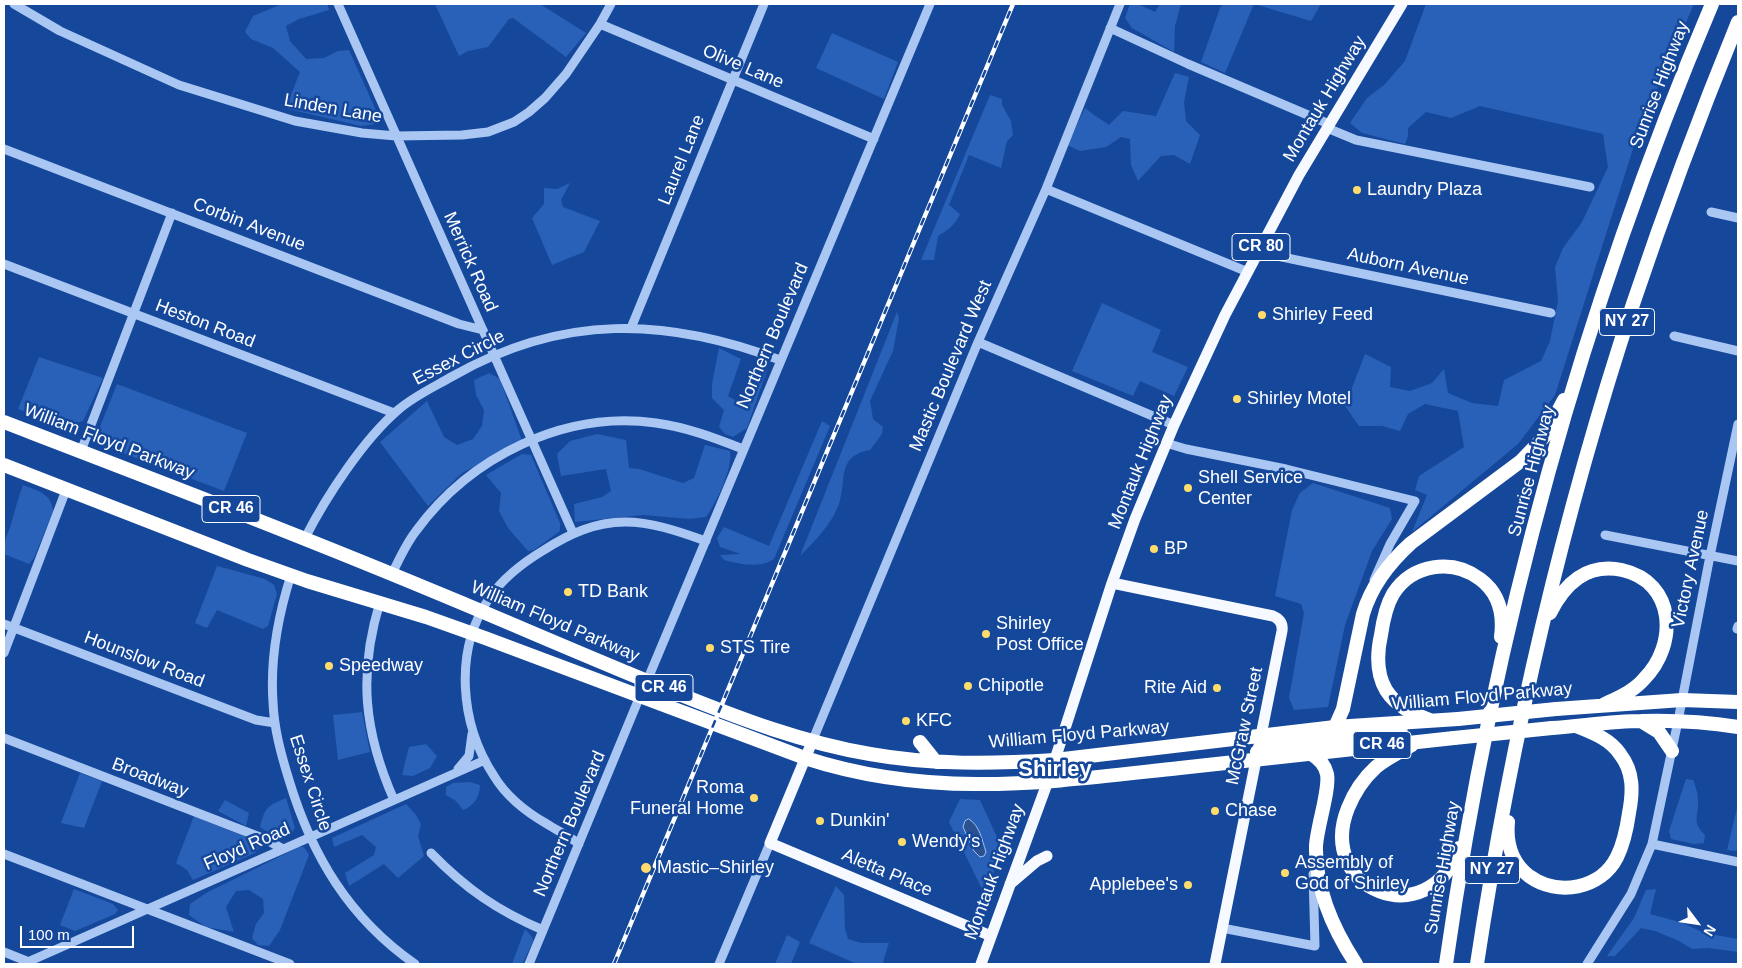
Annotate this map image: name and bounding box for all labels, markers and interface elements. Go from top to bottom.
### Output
street label: Sunrise Highway [1626,18,1694,152]
street label: Montauk Highway [1279,32,1371,166]
street label: Olive Lane [699,40,787,94]
street label: Linden Lane [282,90,384,128]
street label: Laurel Lane [654,112,710,208]
place label: Laundry Plaza [1367,179,1482,201]
marker: Laundry Plaza [1351,184,1363,196]
street label: Corbin Avenue [190,194,308,256]
street label: Merrick Road [438,209,502,315]
road number: CR 80 [1232,233,1290,260]
street label: Auborn Avenue [1345,244,1471,290]
street label: Northern Boulevard [733,260,813,412]
street label: Mastic Boulevard West [905,277,997,455]
street label: Heston Road [152,295,258,353]
place label: Shirley Feed [1272,304,1373,326]
road number: NY 27 [1600,308,1654,336]
marker: Shirley Feed [1256,309,1268,321]
street label: Essex Circle [410,326,508,390]
place label: Shirley Motel [1247,388,1351,410]
street label: Montauk Highway [1104,392,1178,532]
marker: Shirley Motel [1231,393,1243,405]
street label: William Floyd Parkway [21,399,197,485]
street label: Sunrise Highway [1504,403,1560,539]
place label: Shell Service Center [1198,467,1303,509]
marker: Shell Service Center [1182,482,1194,494]
road number: CR 46 [202,496,260,522]
street label: Victory Avenue [1668,508,1714,630]
place label: BP [1164,538,1188,560]
marker: BP [1148,543,1160,555]
street label: William Floyd Parkway [467,577,643,667]
place label: TD Bank [578,581,648,603]
marker: TD Bank [562,586,574,598]
place label: Shirley Post Office [996,613,1084,656]
street label: Hounslow Road [81,627,207,693]
marker: Shirley Post Office [980,628,992,640]
place label: STS Tire [720,637,790,659]
marker: STS Tire [704,642,716,654]
place label: Speedway [339,655,423,677]
marker: Speedway [323,660,335,672]
street label: McGraw Street [1222,665,1268,787]
road number: CR 46 [635,674,693,701]
place label: Chipotle [978,675,1044,697]
place label: Rite Aid [1144,677,1207,699]
street label: William Floyd Parkway [1391,678,1573,716]
marker: Chipotle [962,680,974,692]
marker: Rite Aid [1211,682,1223,694]
place label: KFC [916,710,952,732]
marker: KFC [900,715,912,727]
street label: William Floyd Parkway [988,716,1170,754]
street label: Essex Circle [284,732,336,834]
road number: CR 46 [1353,732,1411,758]
street label: Northern Boulevard [530,748,610,900]
street label: Broadway [109,754,191,802]
district label: Shirley [1018,757,1092,783]
place label: Roma Funeral Home [630,777,744,820]
marker: Roma Funeral Home [748,792,760,804]
place label: Chase [1225,800,1277,822]
street label: Sunrise Highway [1421,800,1465,936]
street label: Montauk Highway [960,801,1030,943]
marker: Chase [1209,805,1221,817]
place label: Dunkin' [830,810,889,832]
marker: Dunkin' [814,815,826,827]
street label: Floyd Road [201,818,293,876]
place label: Wendy's [912,831,980,853]
marker: Wendy's [896,836,908,848]
street label: Aletta Place [839,844,935,902]
place label: Assembly of God of Shirley [1295,852,1409,894]
road number: NY 27 [1464,856,1520,884]
place label: Mastic–Shirley [657,857,774,879]
marker: Mastic–Shirley [639,861,653,875]
marker: Assembly of God of Shirley [1279,867,1291,879]
place label: Applebee's [1089,874,1178,896]
marker: Applebee's [1182,879,1194,891]
north arrow [1672,898,1722,948]
scale bar [22,916,136,948]
text: N [1700,922,1719,939]
text: 100 m [28,926,70,943]

